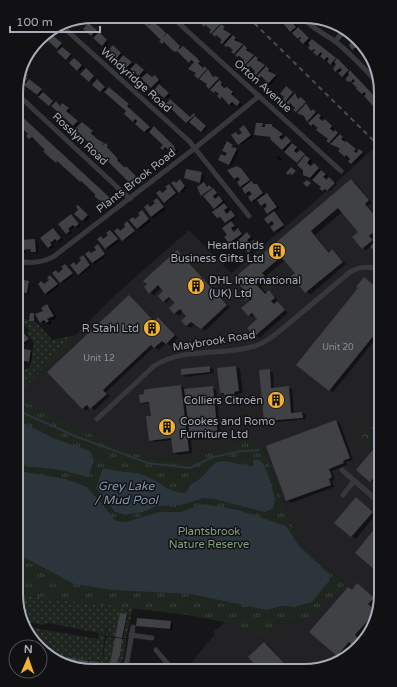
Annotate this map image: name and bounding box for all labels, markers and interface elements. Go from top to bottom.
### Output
scale bar [10,8,100,34]
text: 100 m [16,15,53,29]
street label: Windyridge Road [98,45,174,115]
street label: Orton Avenue [232,57,294,115]
street label: Rosslyn Road [50,110,110,168]
street label: Plants Brook Road [94,146,178,216]
place label: Heartlands Business Gifts Ltd [170,239,264,265]
building icon: Heartlands Business Gifts Ltd [267,241,287,261]
place label: DHL International (UK) Ltd [209,274,301,300]
building icon: DHL International (UK) Ltd [186,276,206,296]
building icon: R Stahl Ltd [142,318,162,338]
place label: R Stahl Ltd [82,322,139,335]
street label: Maybrook Road [172,328,256,354]
house number: Unit 20 [322,342,354,353]
house number: Unit 12 [83,353,115,364]
building icon: Colliers Citroën [266,390,286,410]
place label: Colliers Citroën [184,394,263,407]
place label: Cookes and Romo Furniture Ltd [180,415,275,441]
building icon: Cookes and Romo Furniture Ltd [157,417,177,437]
water label: Grey Lake / Mud Pool [94,479,160,507]
park label: Plantsbrook Nature Reserve [169,525,249,551]
north arrow [8,639,48,679]
text: N [24,643,33,656]

